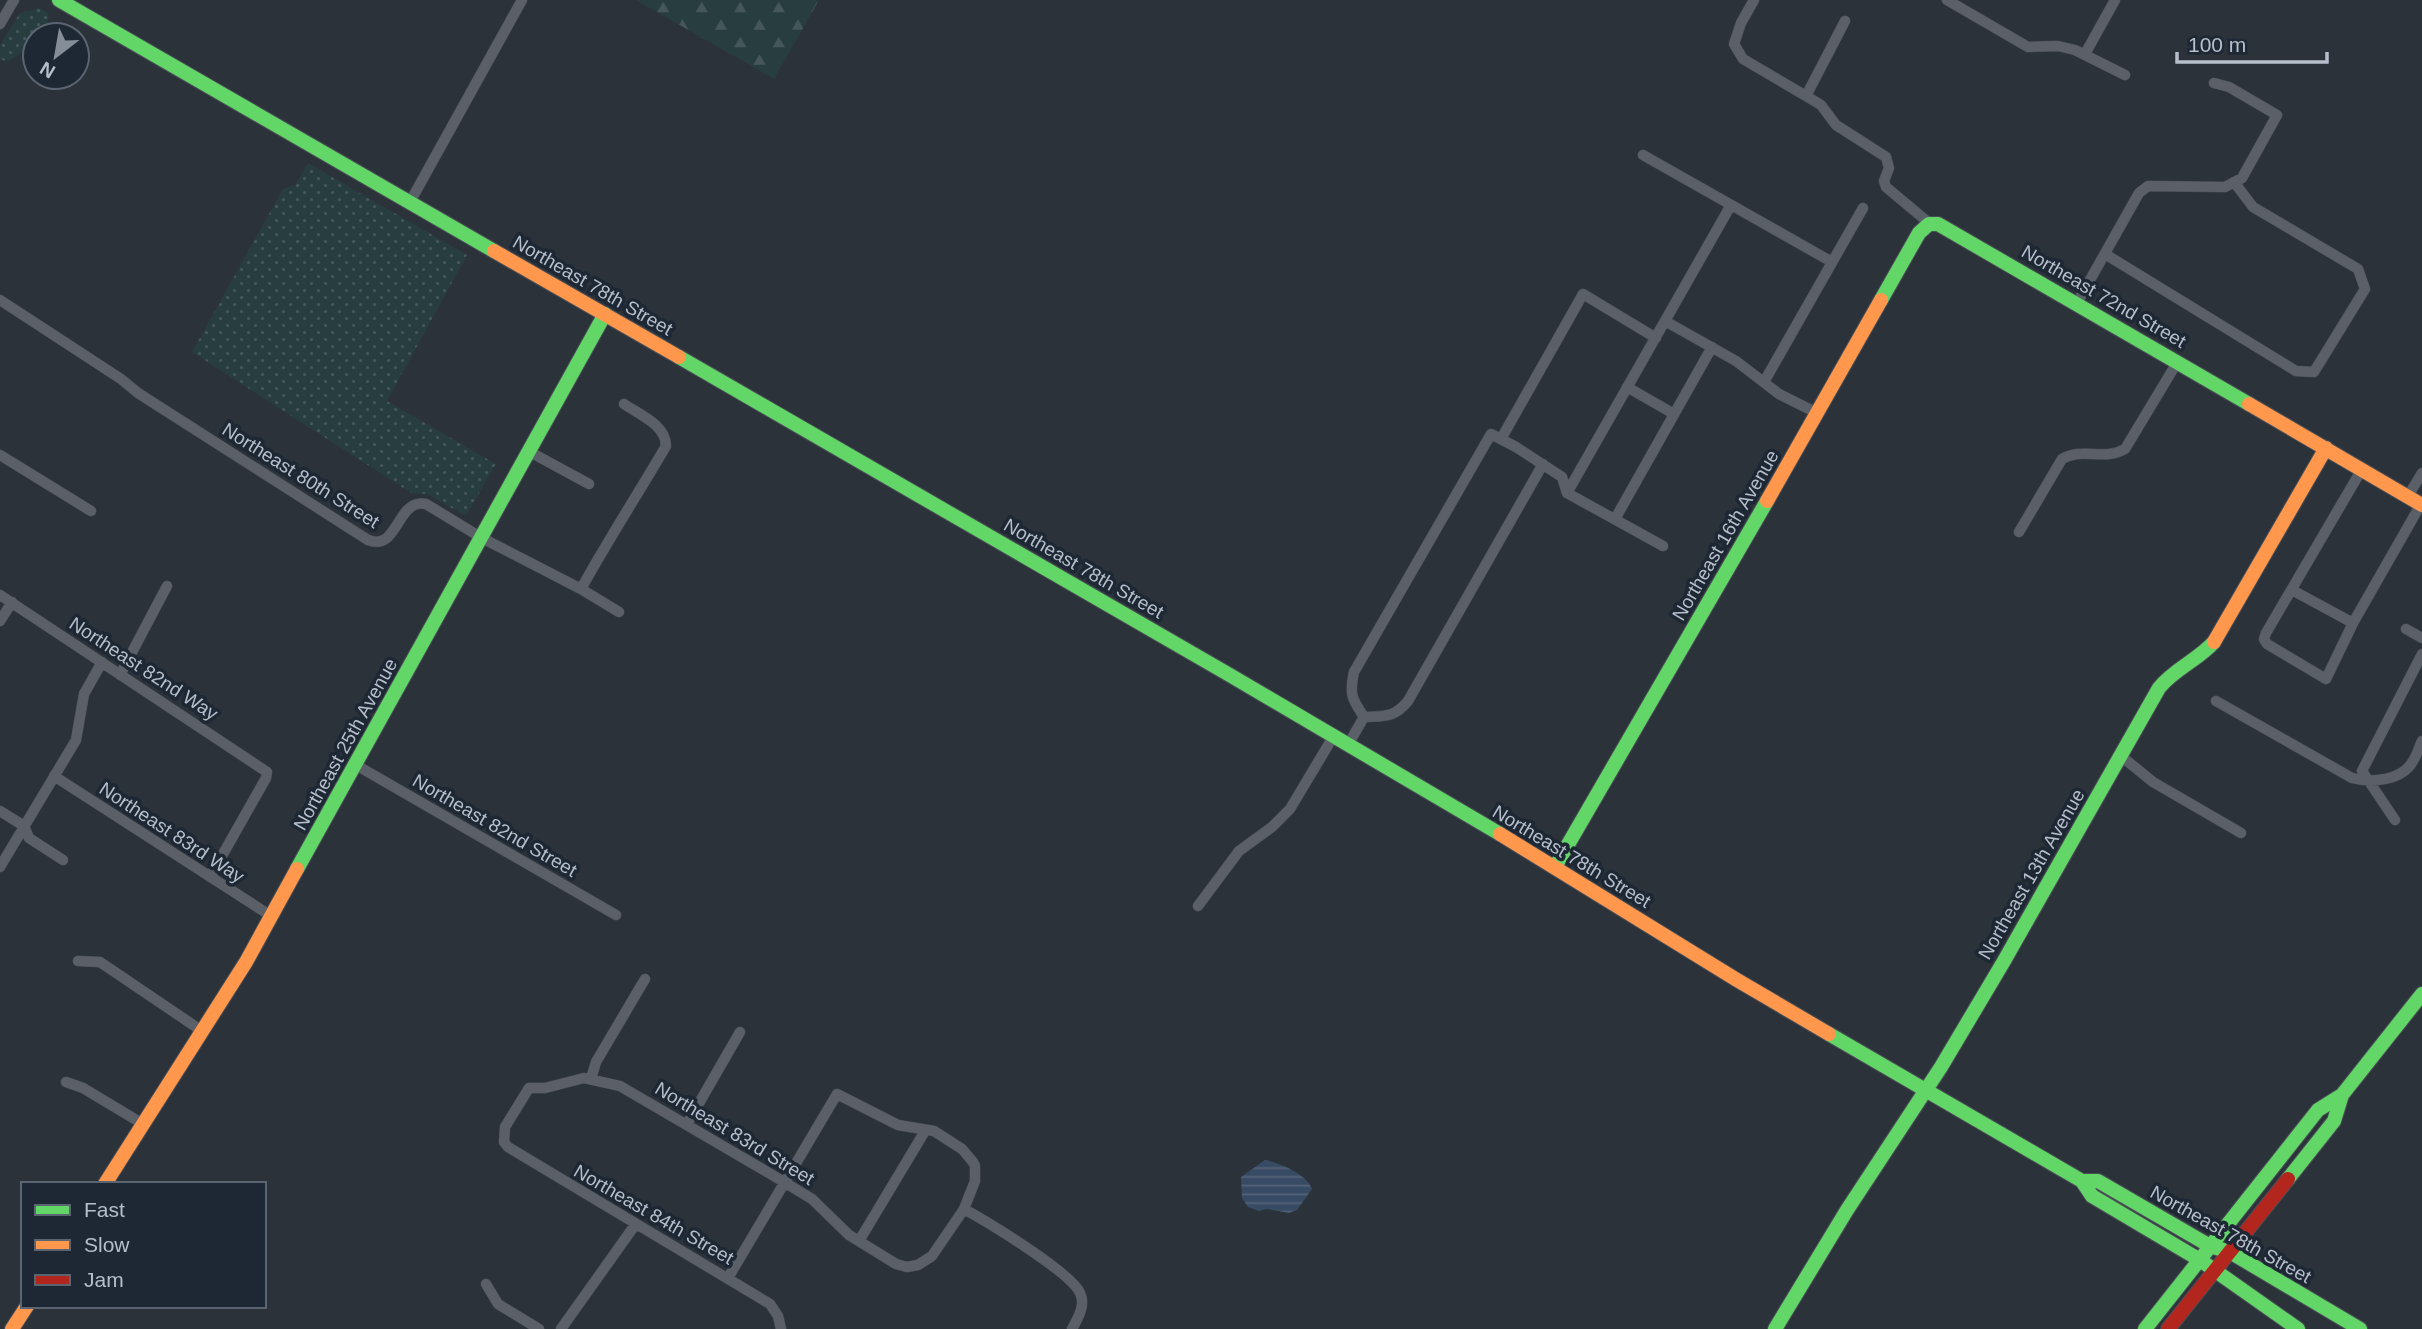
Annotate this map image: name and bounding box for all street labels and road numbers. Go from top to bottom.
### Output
street label: Northeast 78th Street [509,231,677,340]
street label: Northeast 72nd Street [2018,241,2190,352]
street label: Northeast 80th Street [219,419,383,533]
street label: Northeast 16th Avenue [1668,446,1783,624]
street label: Northeast 78th Street [1000,514,1168,623]
street label: Northeast 82nd Way [66,613,222,724]
street label: Northeast 25th Avenue [289,655,401,834]
street label: Northeast 82nd Street [409,770,581,881]
street label: Northeast 83rd Way [95,778,248,887]
street label: Northeast 13th Avenue [1974,785,2089,963]
street label: Northeast 78th Street [1489,801,1655,912]
street label: Northeast 83rd Street [651,1078,819,1190]
street label: Northeast 84th Street [570,1160,738,1269]
street label: Northeast 78th Street [2147,1181,2315,1288]

